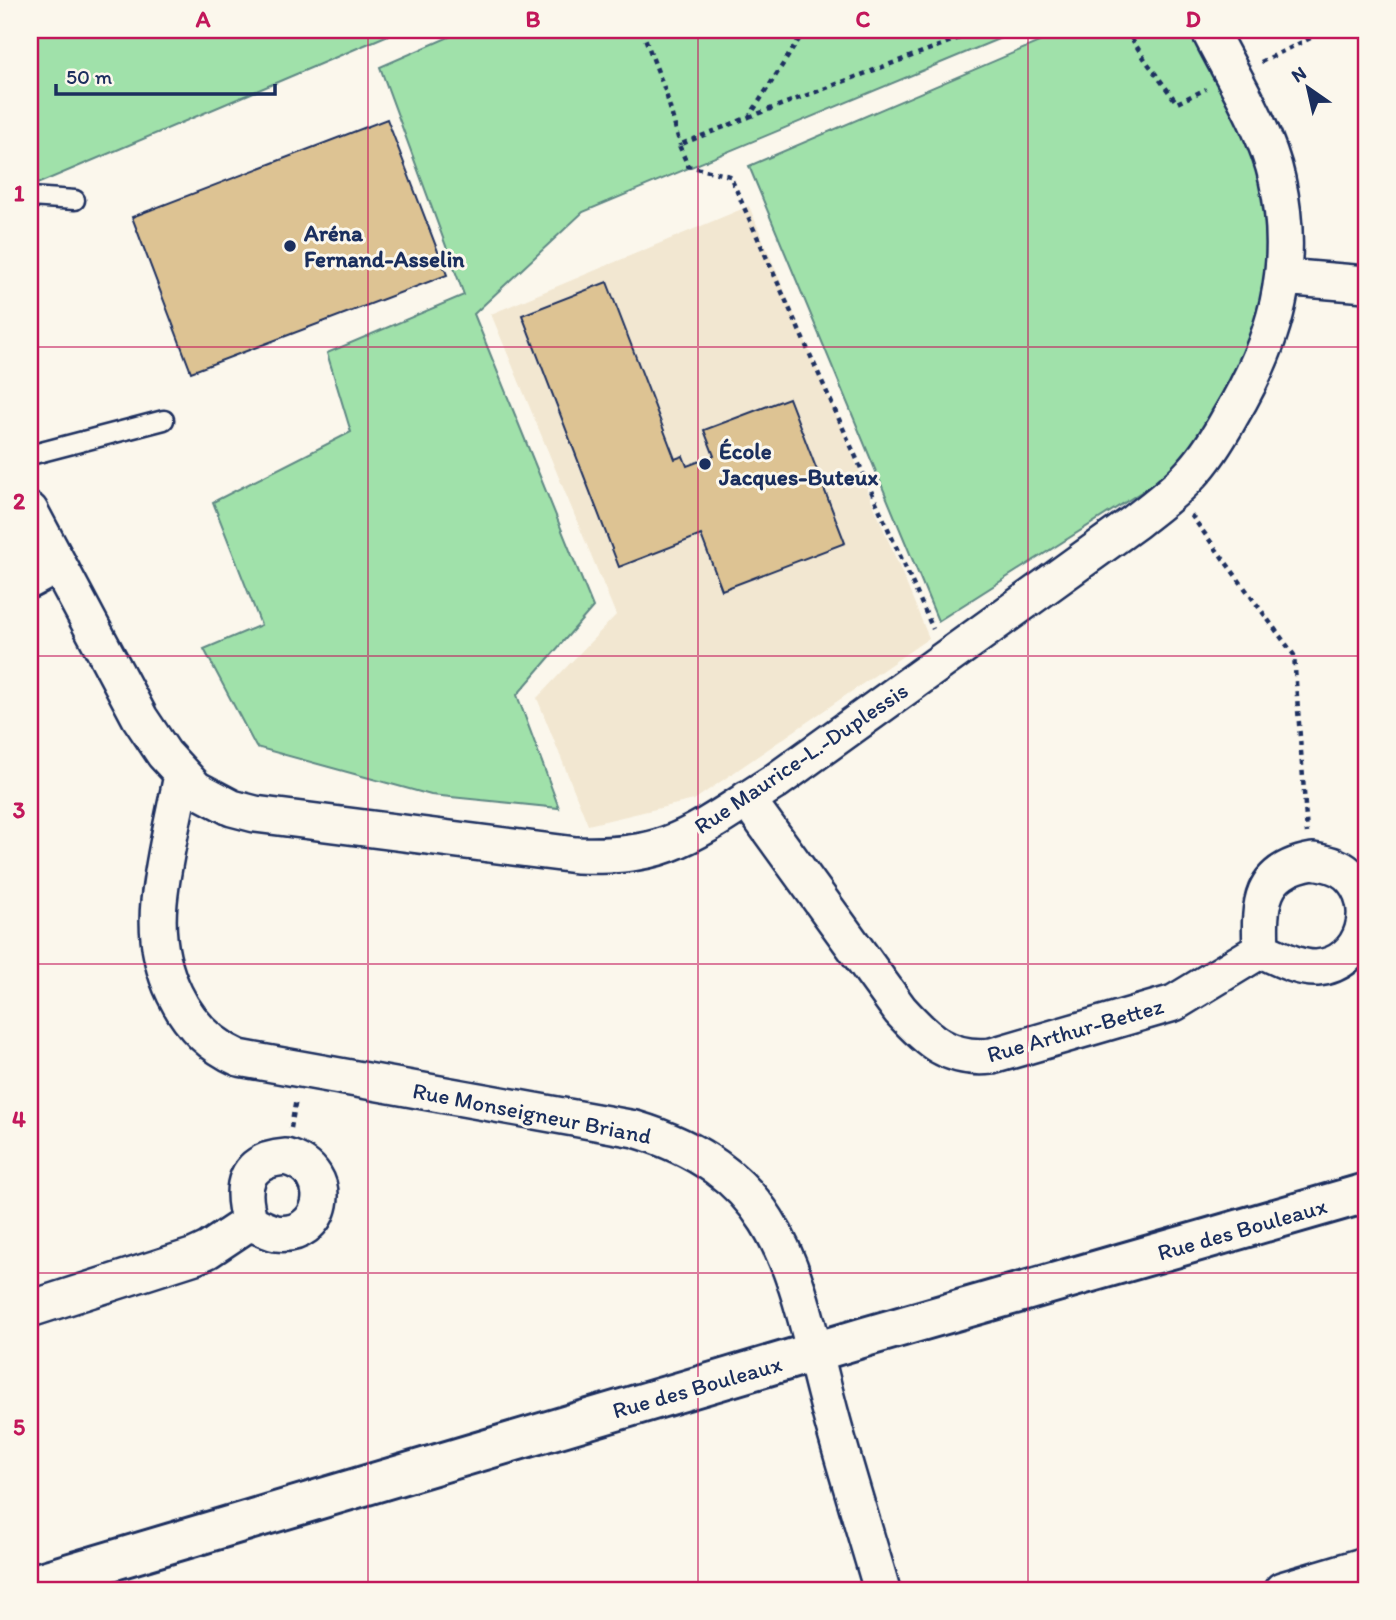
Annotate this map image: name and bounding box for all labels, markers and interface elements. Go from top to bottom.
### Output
text: A [195,5,211,33]
text: B [526,5,541,33]
text: C [856,5,871,33]
text: D [1185,5,1201,33]
scale bar [56,52,275,96]
north arrow [1274,52,1344,122]
text: N [1287,61,1311,87]
text: 50 m [66,64,113,89]
text: 1 [14,179,25,207]
place label: Aréna Fernand-Asselin [303,219,465,273]
marker: Aréna Fernand-Asselin [282,238,298,254]
place label: École Jacques-Buteux [718,437,878,491]
marker: École Jacques-Buteux [697,456,713,472]
text: 2 [13,487,26,515]
street label: Rue Maurice-L.-Duplessis [689,676,913,840]
text: 3 [13,796,26,824]
street label: Rue Arthur-Bettez [984,991,1167,1069]
street label: Rue Monseigneur Briand [410,1076,654,1150]
text: 4 [12,1105,26,1133]
street label: Rue des Bouleaux [1154,1191,1330,1267]
street label: Rue des Bouleaux [609,1349,785,1425]
text: 5 [13,1413,25,1441]

